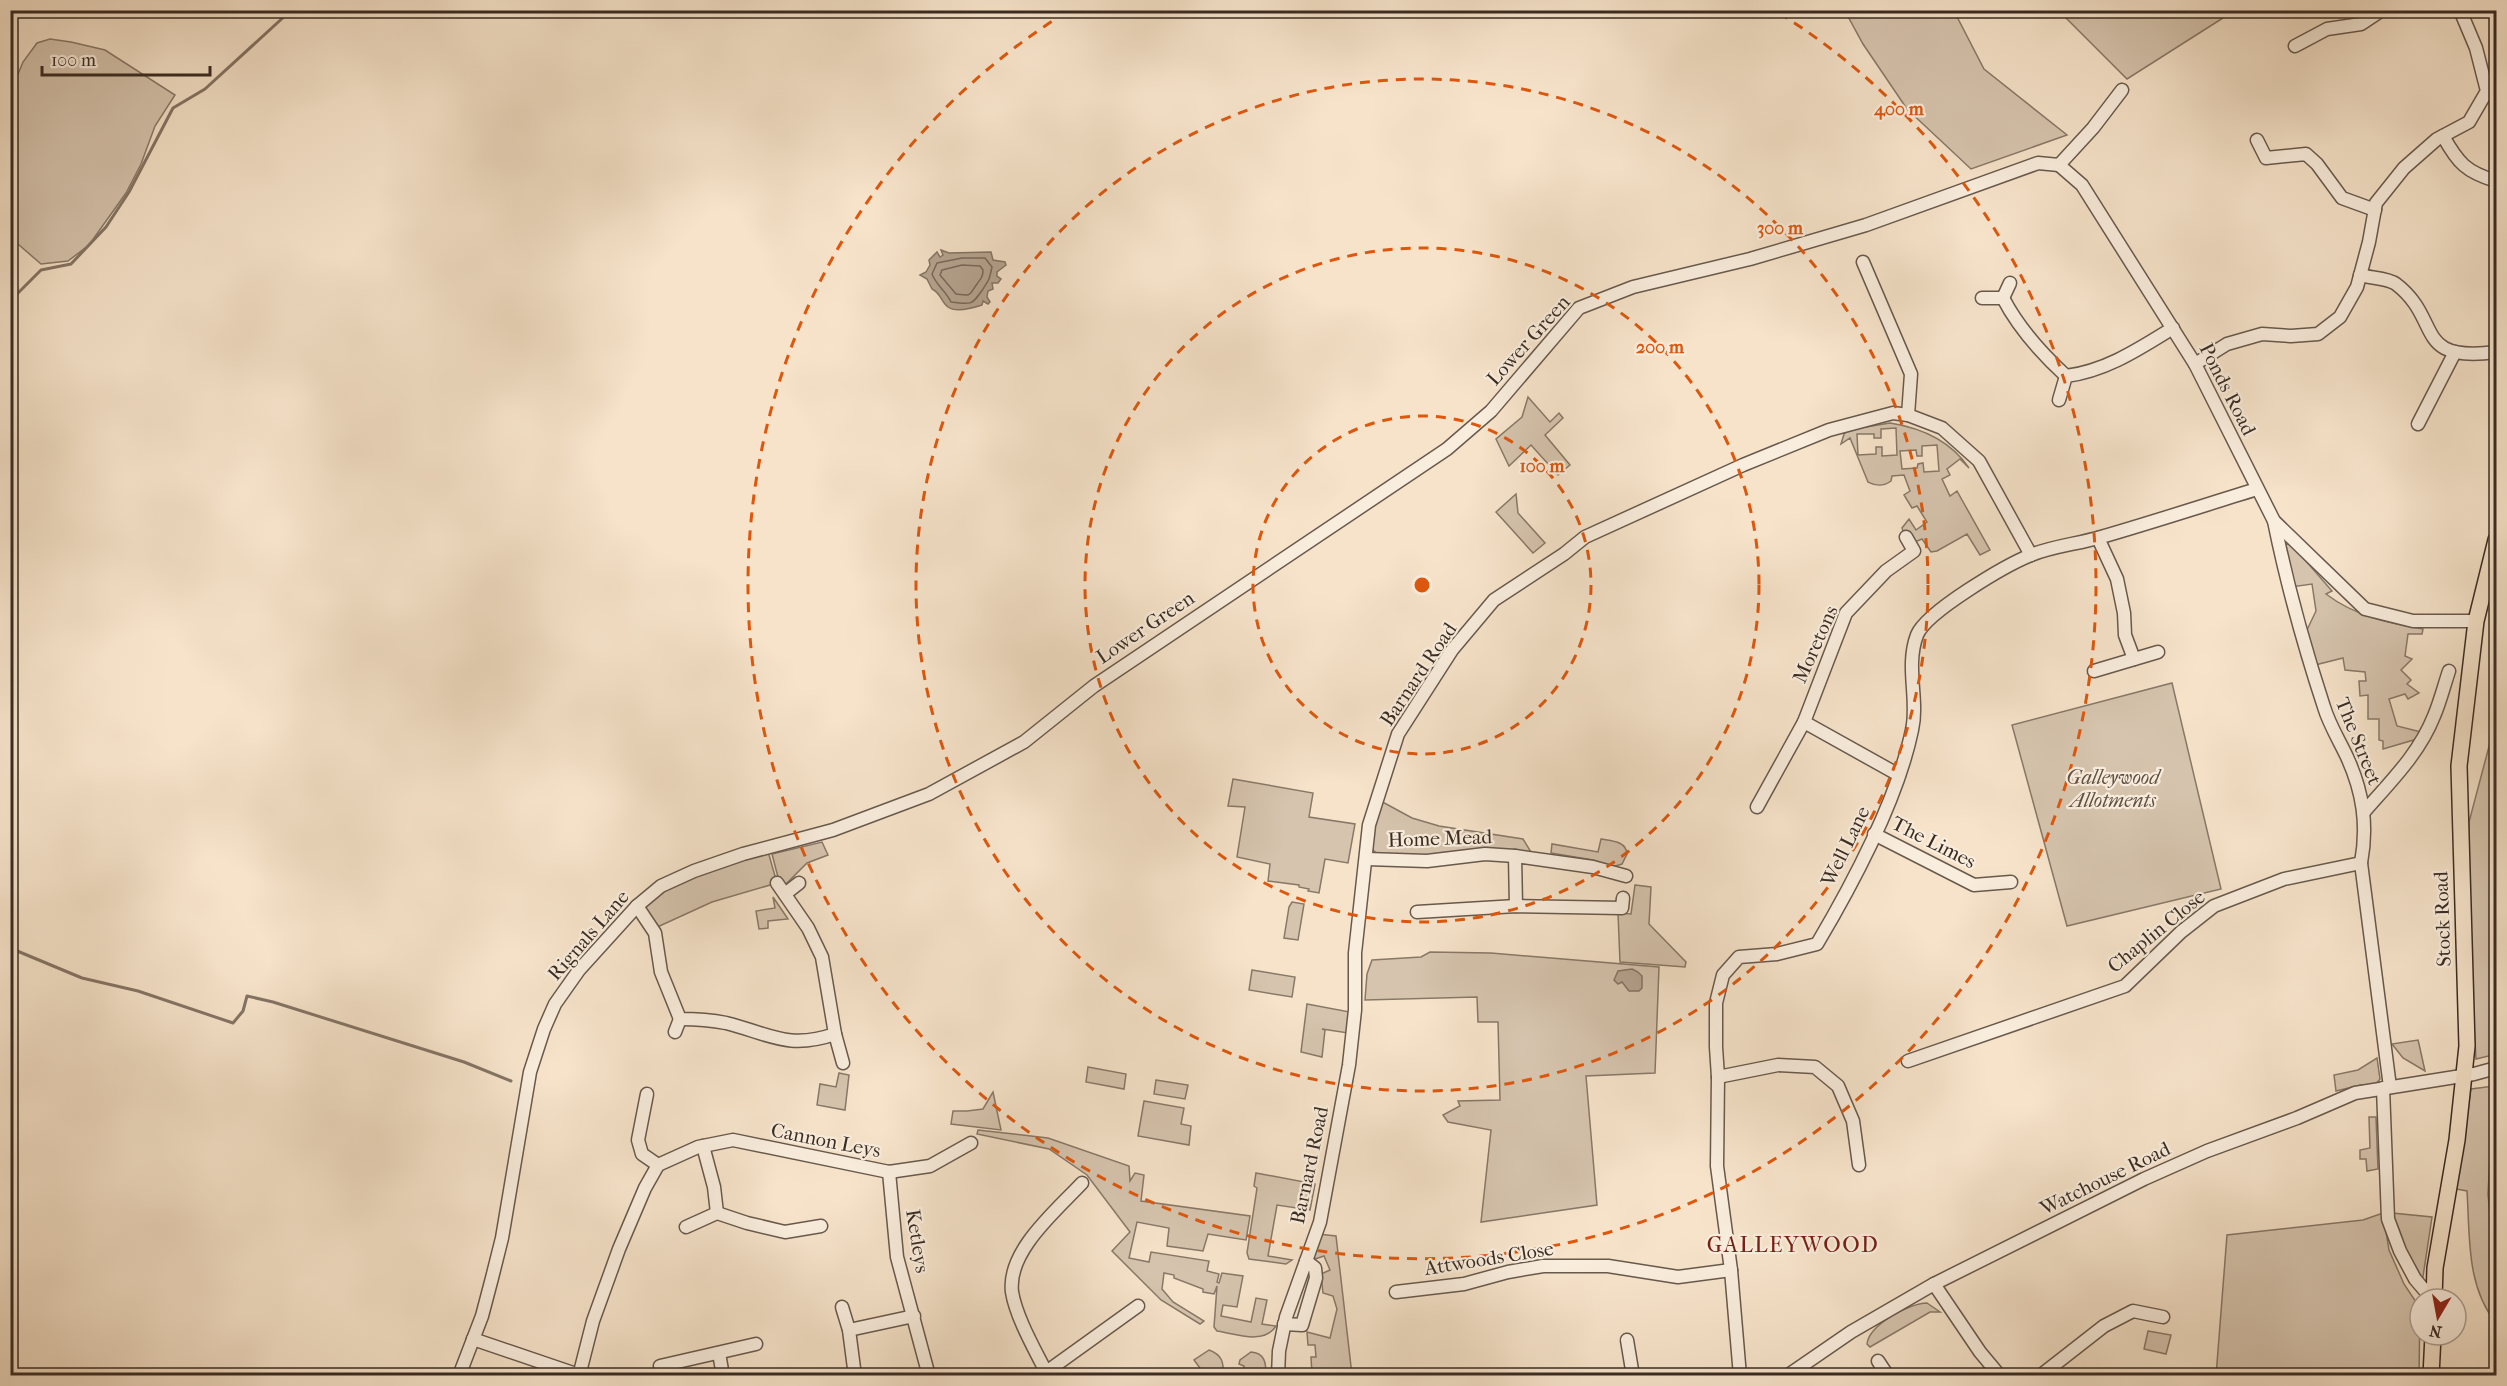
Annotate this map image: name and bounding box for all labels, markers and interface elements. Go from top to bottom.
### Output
scale bar [42,39,210,77]
text: 100 m [51,50,96,71]
text: 400 m [1873,99,1925,120]
text: 300 m [1757,218,1804,239]
street label: Lower Green [1482,290,1575,390]
text: 200 m [1636,337,1685,358]
street label: Ponds Road [2195,339,2261,440]
text: 100 m [1519,456,1566,477]
centre of rings [1412,575,1432,595]
street label: Lower Green [1092,586,1199,669]
street label: Moretons [1788,602,1843,687]
street label: Barnard Road [1375,617,1462,730]
street label: The Street [2331,694,2386,788]
park label: Galleywood Allotments [2067,766,2162,812]
street label: Well Lane [1816,802,1875,891]
street label: The Limes [1888,812,1980,873]
street label: Home Mead [1387,825,1494,852]
street label: Stock Road [2429,870,2456,967]
street label: Rignals Lane [543,885,634,985]
street label: Chaplin Close [2103,885,2210,978]
street label: Barnard Road [1286,1103,1333,1226]
street label: Cannon Leys [769,1119,883,1162]
street label: Watchouse Road [2036,1137,2175,1220]
street label: Ketleys [901,1208,934,1275]
district label: GALLEYWOOD [1707,1232,1879,1258]
street label: Attwoods Close [1422,1237,1556,1280]
north arrow [2408,1287,2468,1347]
text: N [2427,1321,2443,1342]

